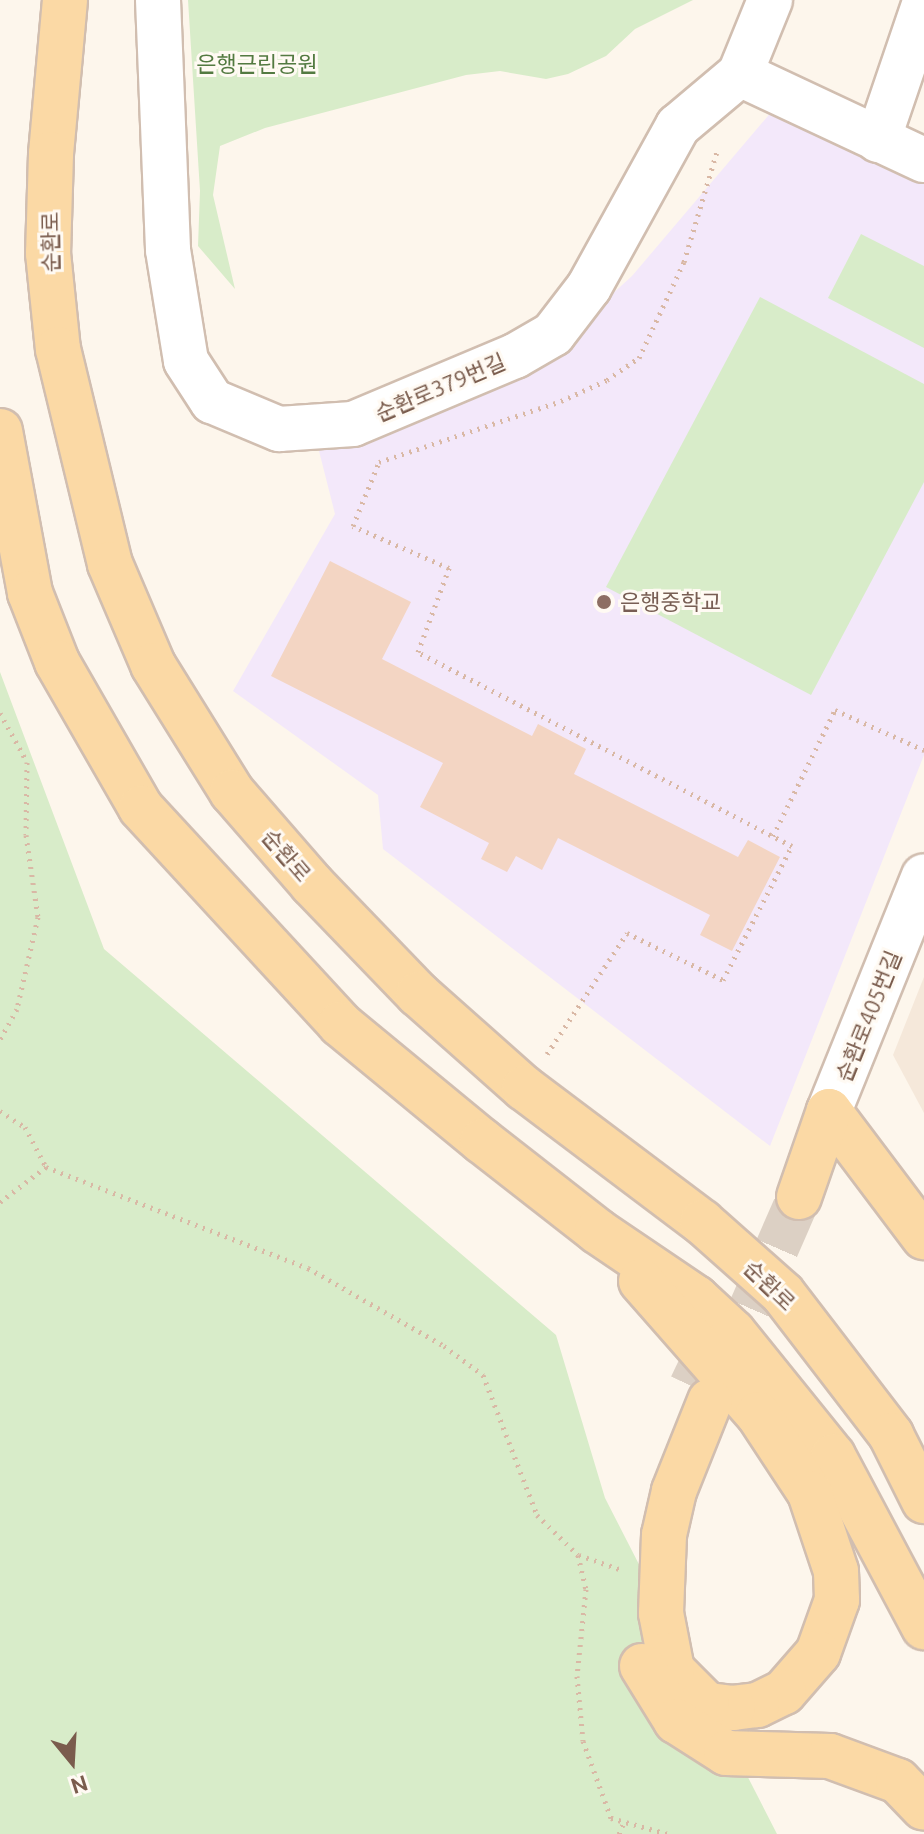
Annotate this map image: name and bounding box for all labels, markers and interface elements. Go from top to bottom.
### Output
park label: 은행근린공원 [196,51,318,77]
street label: 순환로 [36,211,64,273]
street label: 순환로379번길 [371,348,509,426]
place label: 은행중학교 [620,589,721,615]
marker: 은행중학교 [595,593,613,611]
street label: 순환로 [257,823,317,887]
street label: 순환로405번길 [830,947,906,1085]
street label: 순환로 [739,1254,801,1316]
north arrow [32,1722,112,1802]
text: N [68,1771,91,1800]

